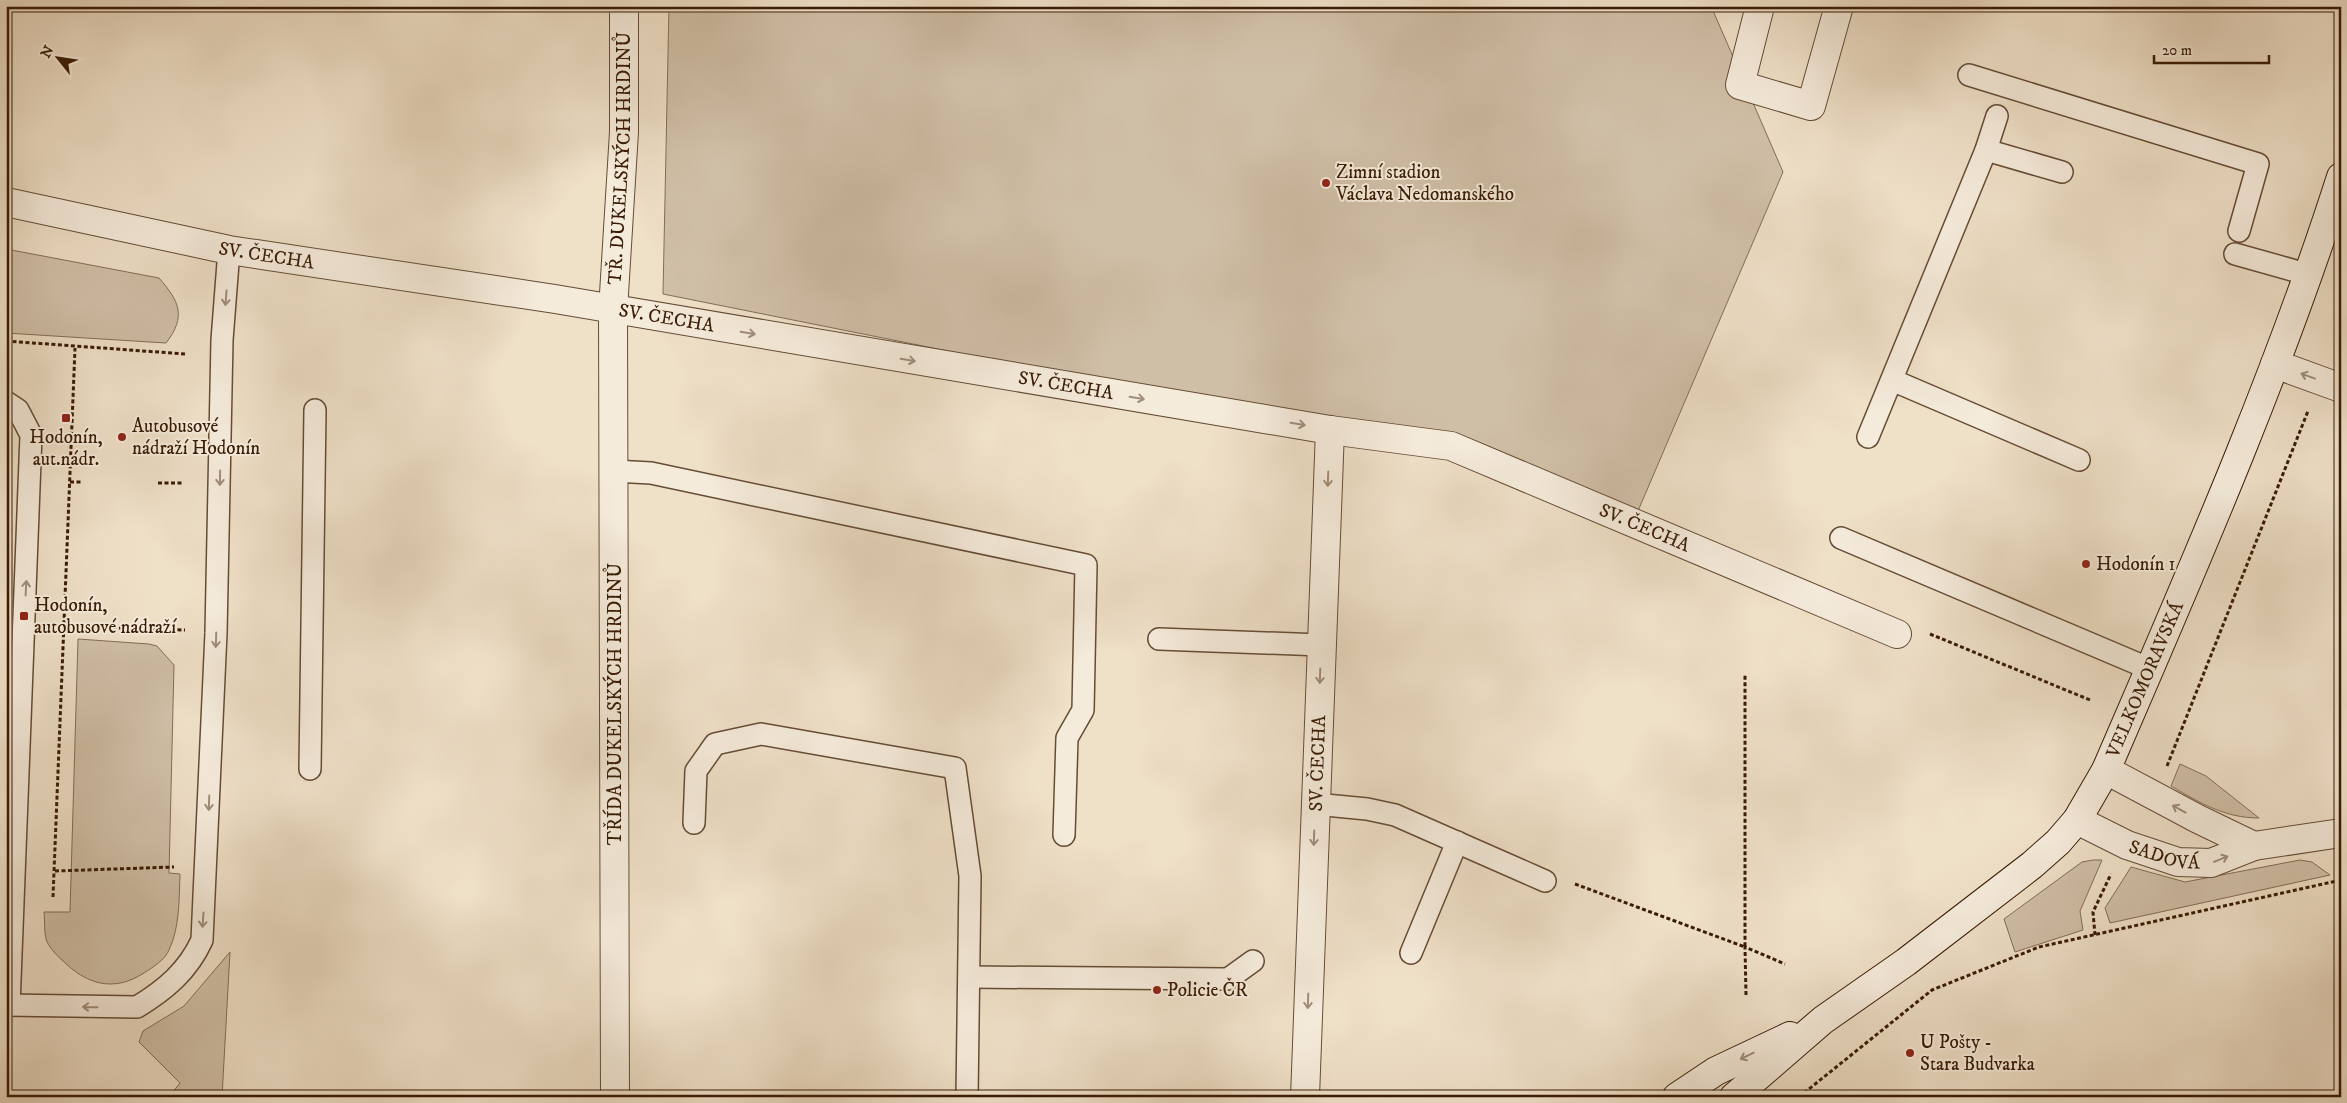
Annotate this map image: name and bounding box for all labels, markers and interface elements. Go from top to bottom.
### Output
street label: TŘ. DUKELSKÝCH HRDINŮ [602,31,636,285]
north arrow [32,32,82,82]
scale bar [2154,32,2270,64]
text: 20 m [2162,41,2192,60]
text: N [37,42,59,61]
place label: Zimní stadion Václava Nedomanského [1335,161,1514,206]
marker: Zimní stadion Václava Nedomanského [1320,177,1332,189]
street label: SV. ČECHA [216,237,317,274]
one-way arrow [221,290,230,306]
street label: SV. ČECHA [617,298,717,337]
one-way arrow [739,328,755,338]
one-way arrow [900,355,916,365]
street label: SV. ČECHA [1017,366,1116,405]
one-way arrow [2301,371,2316,380]
one-way arrow [1129,393,1145,403]
marker: Hodonín, aut.nádr. [60,412,72,424]
place label: Autobusové nádraží Hodonín [132,415,260,460]
one-way arrow [1289,420,1305,430]
place label: Hodonín, aut.nádr. [29,426,103,471]
marker: Autobusové nádraží Hodonín [116,431,128,443]
one-way arrow [215,470,224,486]
one-way arrow [1323,470,1332,486]
street label: SV. ČECHA [1596,498,1694,557]
place label: Hodonín 1 [2096,553,2175,576]
marker: Hodonín 1 [2080,558,2092,570]
street label: TŘÍDA DUKELSKÝCH HRDINŮ [602,562,627,845]
one-way arrow [21,580,31,596]
place label: Hodonín, autobusové nádraží [34,594,177,639]
street label: VELKOMORAVSKÁ [2101,596,2189,762]
marker: Hodonín, autobusové nádraží [18,610,30,622]
one-way arrow [211,632,221,648]
one-way arrow [1315,668,1324,684]
street label: SV. ČECHA [1303,714,1331,812]
one-way arrow [205,795,214,811]
one-way arrow [2172,804,2187,813]
one-way arrow [1309,830,1319,846]
street label: SADOVÁ [2126,835,2201,874]
one-way arrow [2214,854,2229,863]
one-way arrow [199,911,208,927]
place label: Policie ČR [1167,977,1248,1002]
marker: Policie ČR [1151,984,1163,996]
one-way arrow [1304,992,1313,1008]
one-way arrow [83,1002,99,1012]
place label: U Pošty - Stara Budvarka [1920,1031,2035,1076]
marker: U Pošty - Stara Budvarka [1904,1047,1916,1059]
one-way arrow [1740,1052,1755,1061]

